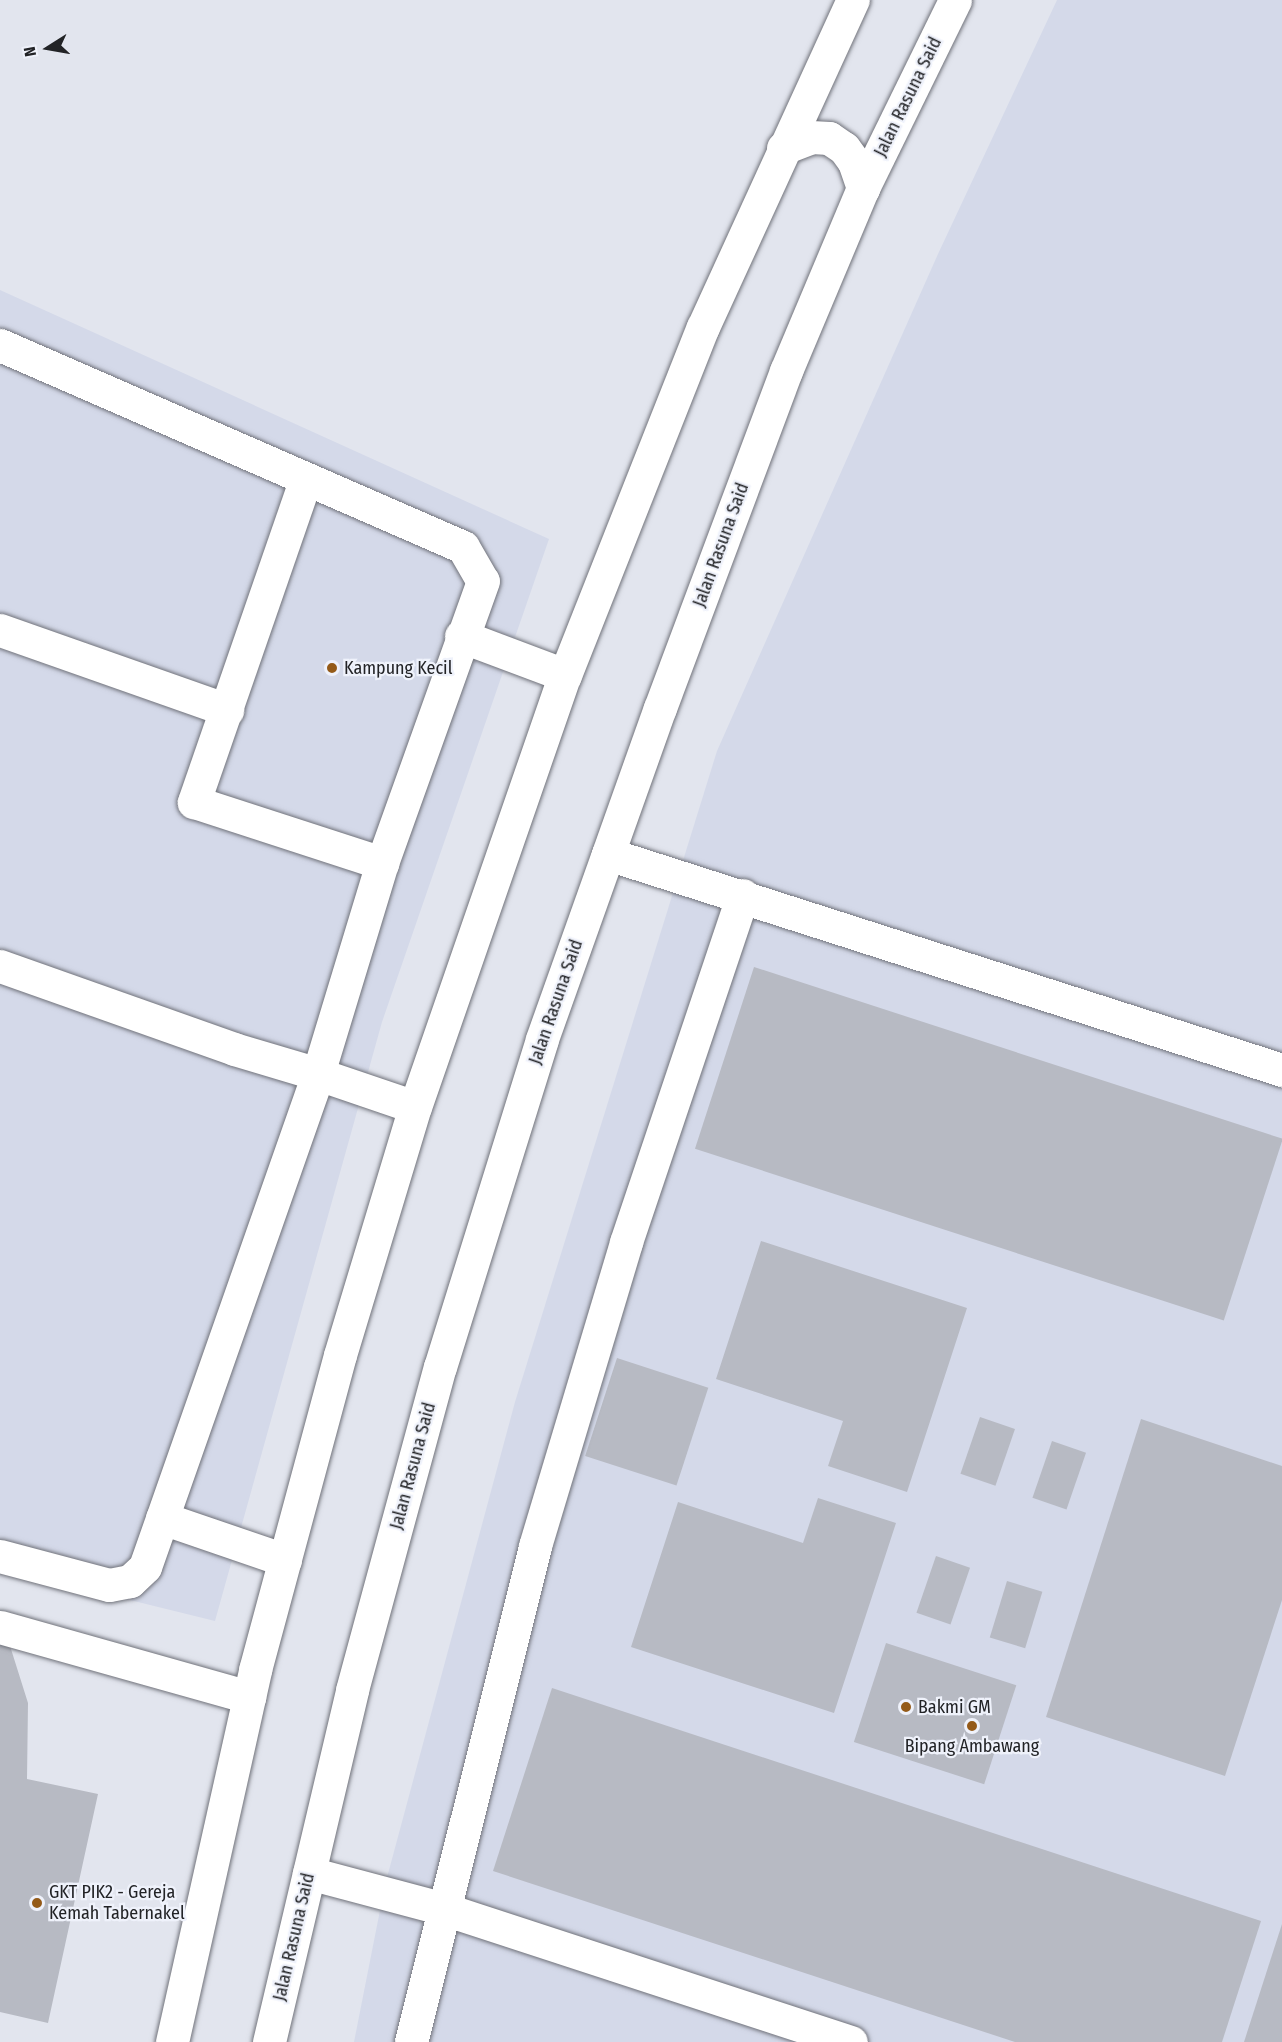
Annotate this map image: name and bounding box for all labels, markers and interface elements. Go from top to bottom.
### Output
north arrow [18,18,78,78]
street label: Jalan Rasuna Said [870,34,946,160]
text: N [20,45,40,58]
street label: Jalan Rasuna Said [689,480,753,610]
place label: Kampung Kecil [344,657,452,679]
marker: Kampung Kecil [325,661,339,675]
street label: Jalan Rasuna Said [525,937,587,1067]
street label: Jalan Rasuna Said [386,1400,440,1532]
place label: Bakmi GM [918,1696,991,1718]
marker: Bakmi GM [899,1700,913,1714]
marker: Bipang Ambawang [965,1719,979,1733]
place label: Bipang Ambawang [905,1735,1039,1757]
street label: Jalan Rasuna Said [269,1871,319,2003]
place label: GKT PIK2 - Gereja Kemah Tabernakel [49,1882,185,1924]
marker: GKT PIK2 - Gereja Kemah Tabernakel [30,1896,44,1910]

